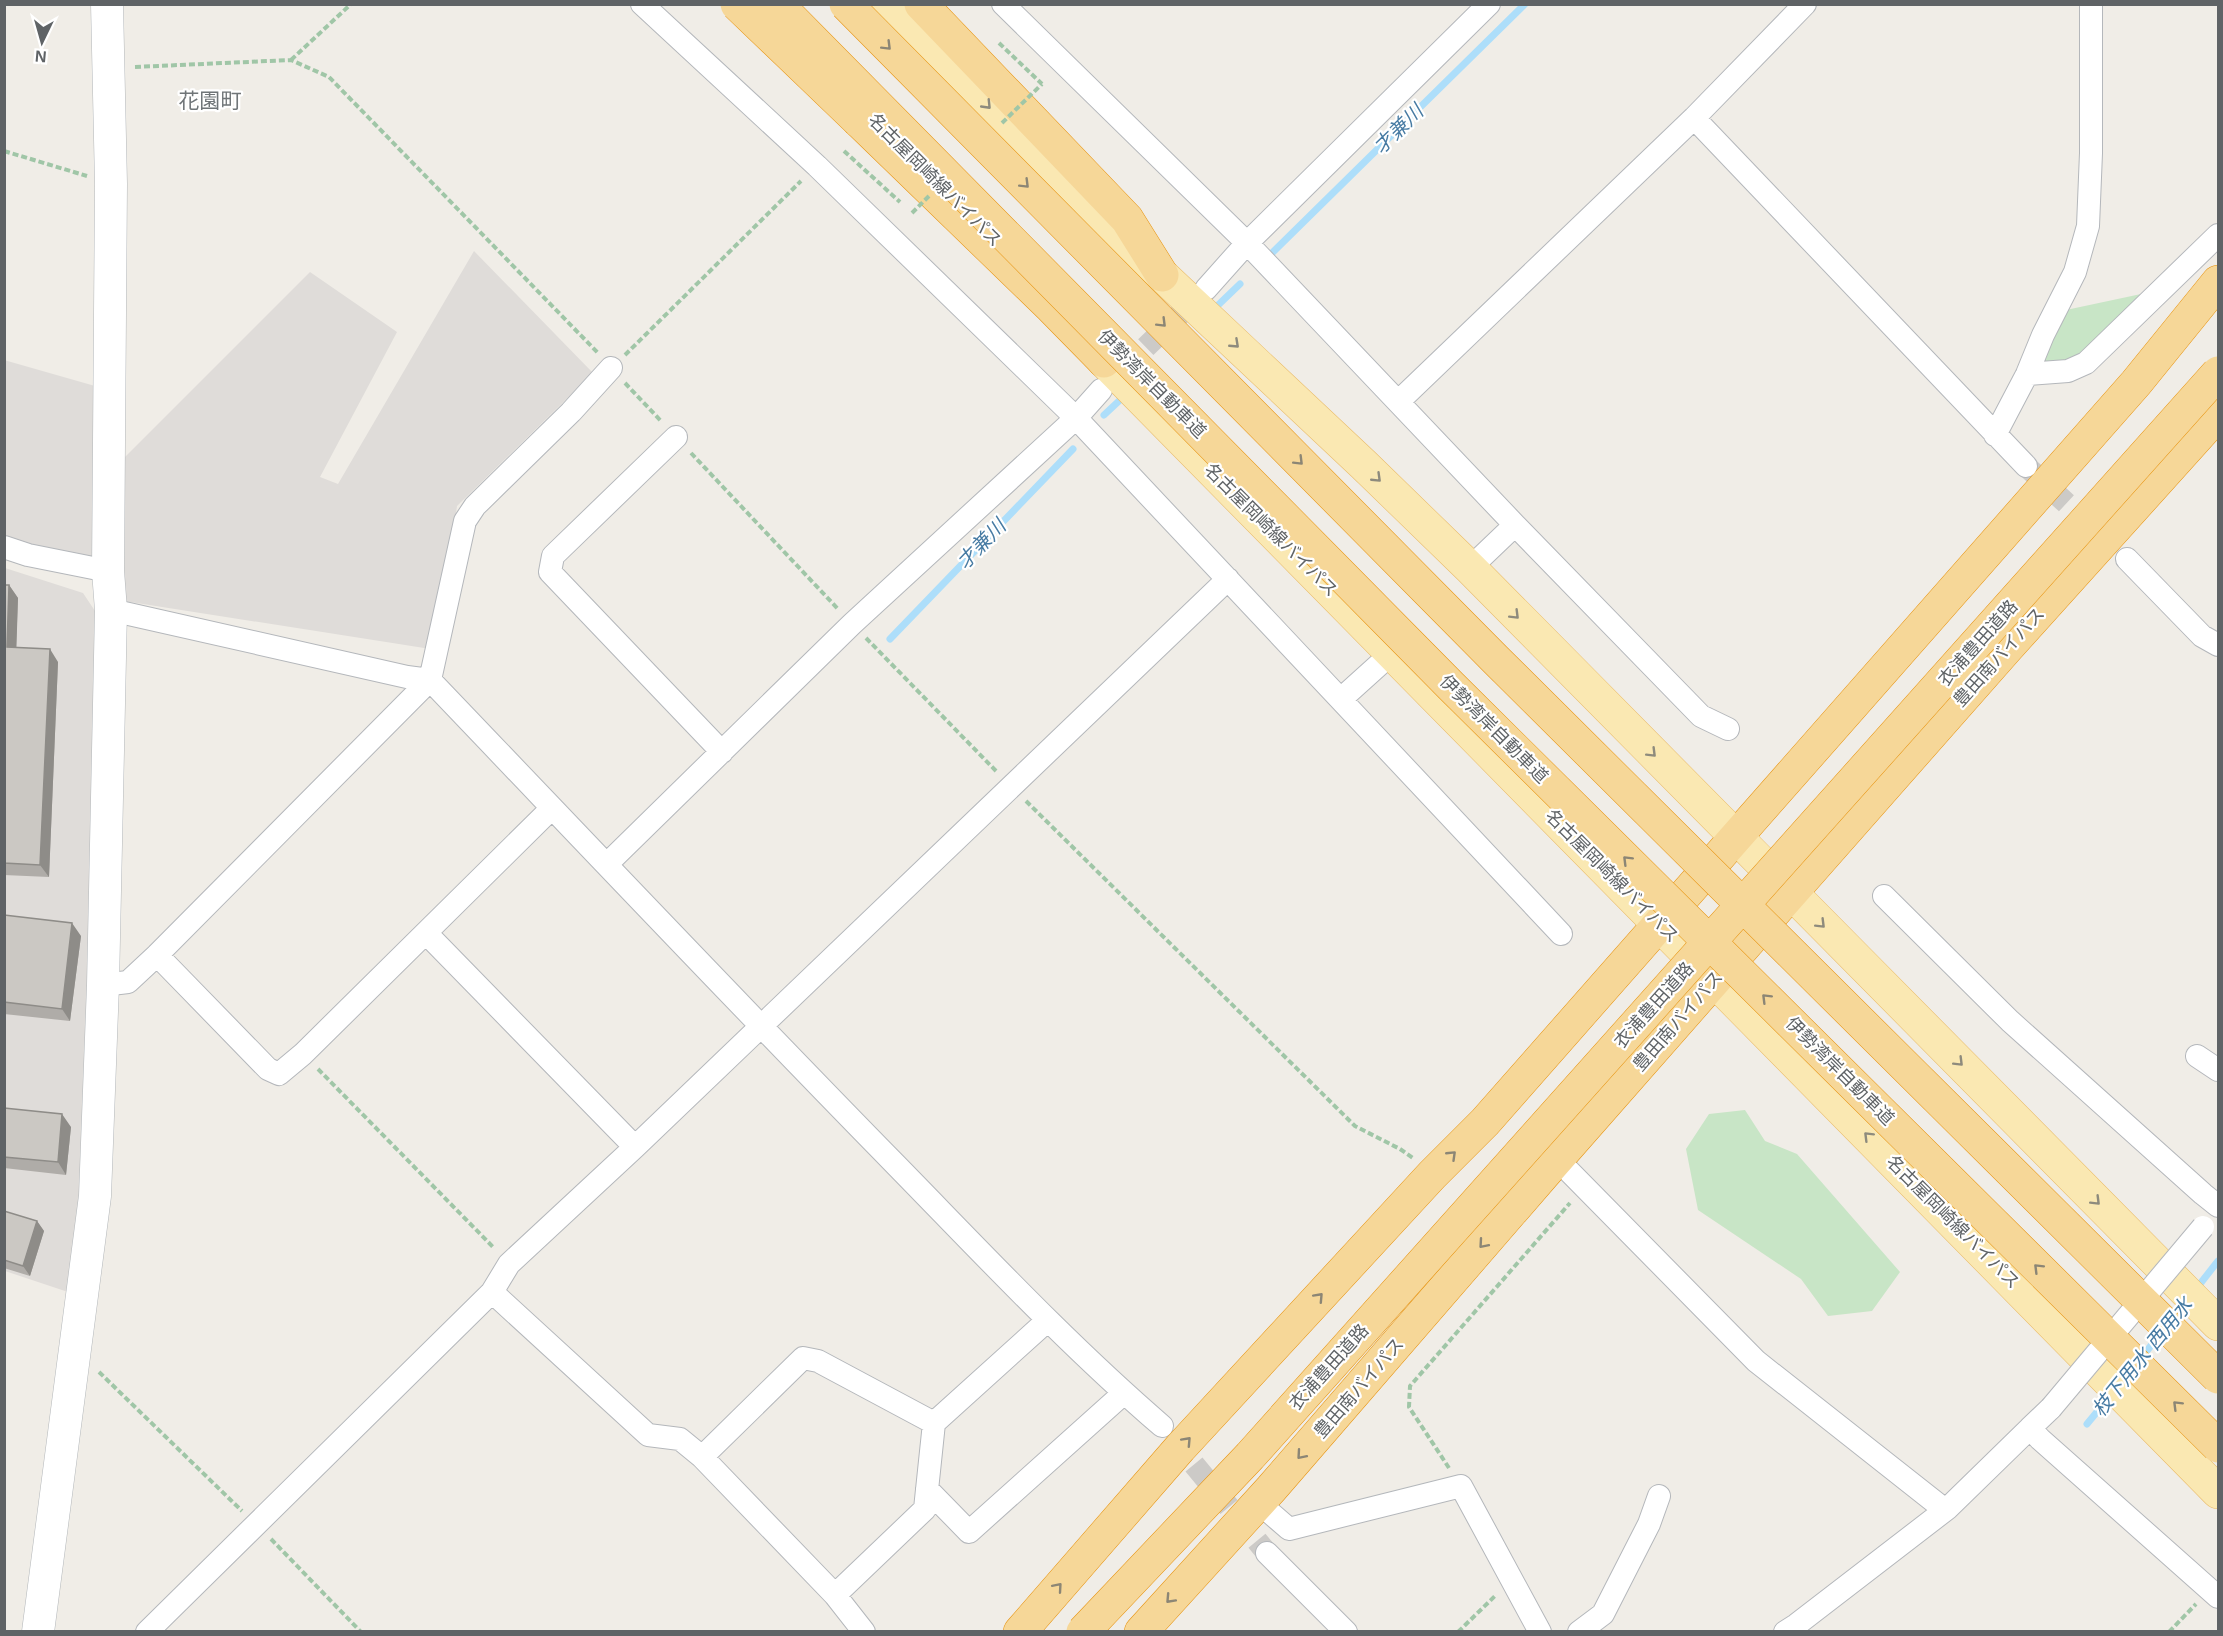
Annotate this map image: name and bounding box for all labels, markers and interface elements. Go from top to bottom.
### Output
north arrow [12,12,72,72]
one-way arrow [881,39,891,50]
text: N [34,47,47,65]
district label: 花園町 [179,89,242,112]
one-way arrow [979,97,990,108]
water label: 才兼川 [1369,99,1429,158]
street label: 名古屋岡崎線バイパス [864,109,1006,251]
one-way arrow [1017,177,1028,188]
one-way arrow [1155,316,1166,327]
street label: 伊勢湾岸自動車道 [1094,326,1210,442]
one-way arrow [1228,336,1239,347]
one-way arrow [1292,454,1303,465]
street label: 名古屋岡崎線バイパス [1200,459,1342,601]
one-way arrow [1369,470,1380,481]
water label: 才兼川 [952,513,1011,573]
street label: 衣浦豊田道路 [1934,596,2022,690]
street label: 豊田南バイパス [1950,604,2048,710]
one-way arrow [1508,607,1519,618]
street label: 伊勢湾岸自動車道 [1436,671,1552,787]
one-way arrow [1645,746,1656,757]
street label: 名古屋岡崎線バイパス [1541,805,1683,947]
one-way arrow [1624,857,1635,868]
one-way arrow [1815,917,1825,928]
street label: 衣浦豊田道路 [1610,958,1698,1052]
street label: 豊田南バイパス [1629,967,1727,1075]
one-way arrow [1762,994,1773,1005]
street label: 伊勢湾岸自動車道 [1782,1013,1898,1129]
one-way arrow [1951,1055,1962,1066]
one-way arrow [1865,1132,1876,1143]
one-way arrow [1445,1151,1456,1162]
street label: 名古屋岡崎線バイパス [1882,1151,2024,1293]
one-way arrow [2089,1194,2100,1204]
one-way arrow [1480,1237,1491,1248]
one-way arrow [2035,1264,2046,1275]
water label: 枝下用水 西用水 [2088,1292,2198,1420]
one-way arrow [1312,1294,1323,1304]
street label: 衣浦豊田道路 [1285,1320,1373,1414]
street label: 豊田南バイパス [1310,1334,1408,1442]
one-way arrow [2173,1401,2183,1412]
one-way arrow [1180,1437,1191,1448]
one-way arrow [1297,1448,1308,1459]
one-way arrow [1051,1583,1062,1594]
one-way arrow [1166,1593,1177,1603]

